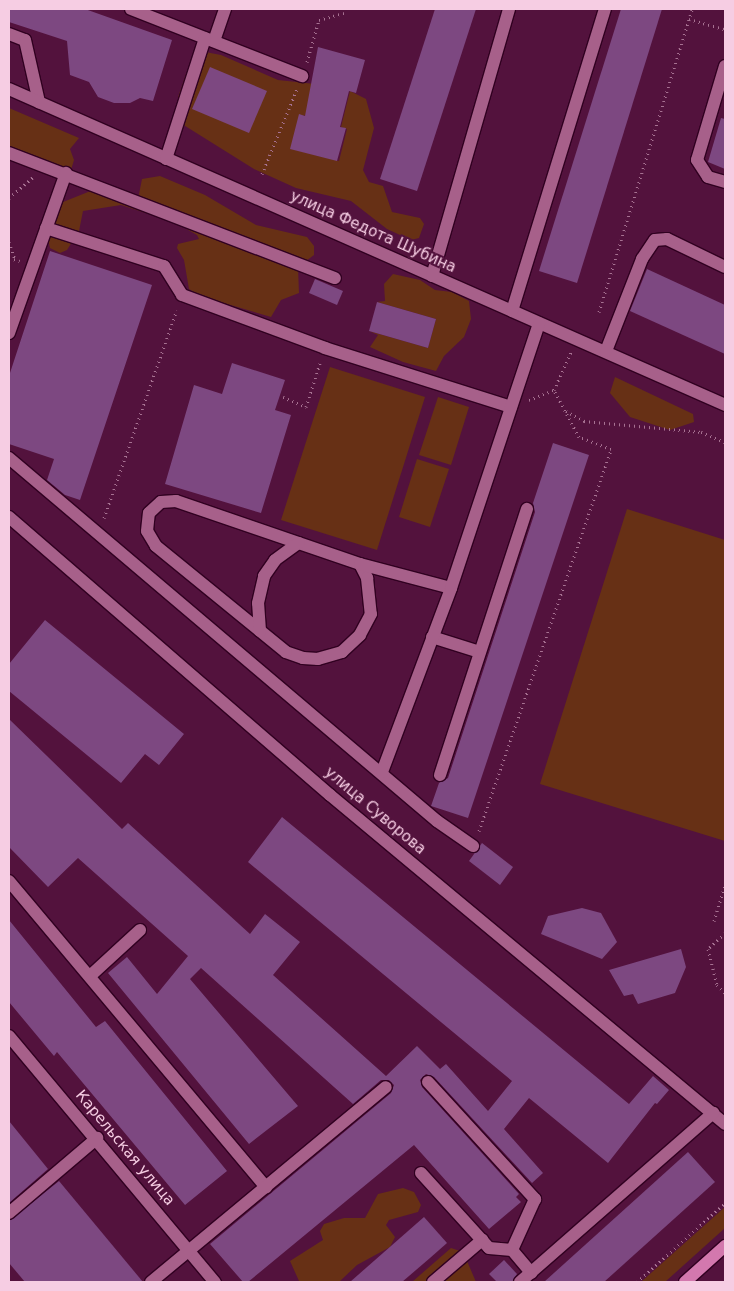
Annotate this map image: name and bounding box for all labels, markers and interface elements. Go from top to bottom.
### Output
street label: улица Федота Шубина [287,187,459,277]
street label: улица Суворова [321,763,429,859]
street label: Карельская улица [72,1087,178,1209]

